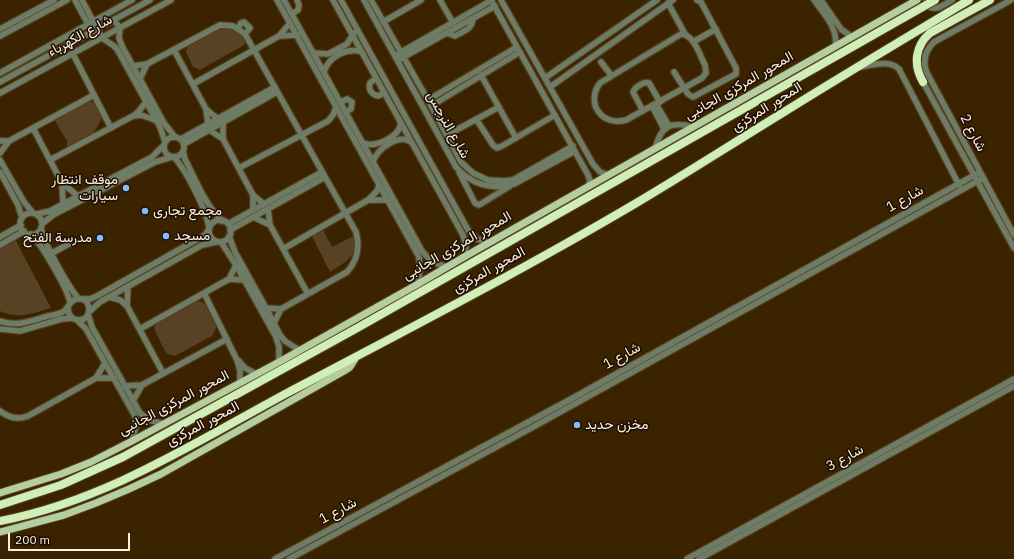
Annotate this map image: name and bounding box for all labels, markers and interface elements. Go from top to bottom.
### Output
street label: شارع الكهرباء [45,11,115,61]
street label: المحور المركزى الجانبى [681,48,797,124]
street label: المحور المركزى [729,79,805,135]
street label: شارع النرجس [423,88,473,162]
street label: شارع 2 [956,111,990,155]
place label: موقف انتظار سيارات [51,172,118,204]
street label: شارع 1 [883,182,927,216]
marker: موقف انتظار سيارات [121,183,131,193]
place label: مجمع تجارى [153,203,222,219]
marker: مجمع تجارى [140,206,150,216]
street label: المحور المركزى الجانبى [399,208,515,284]
place label: مسجد [174,228,210,244]
place label: مدرسة الفتح [23,230,92,246]
marker: مسجد [161,231,171,241]
marker: مدرسة الفتح [95,233,105,243]
street label: المحور المركزى [450,243,528,297]
street label: شارع 1 [600,339,644,373]
street label: المحور المركزى الجانبى [116,367,232,439]
street label: المحور المركزى [164,398,242,450]
place label: مخزن حديد [585,417,648,433]
marker: مخزن حديد [572,420,582,430]
street label: شارع 3 [823,441,867,475]
street label: شارع 1 [316,494,360,528]
scale bar [10,525,132,551]
text: 200 m [15,532,50,547]

